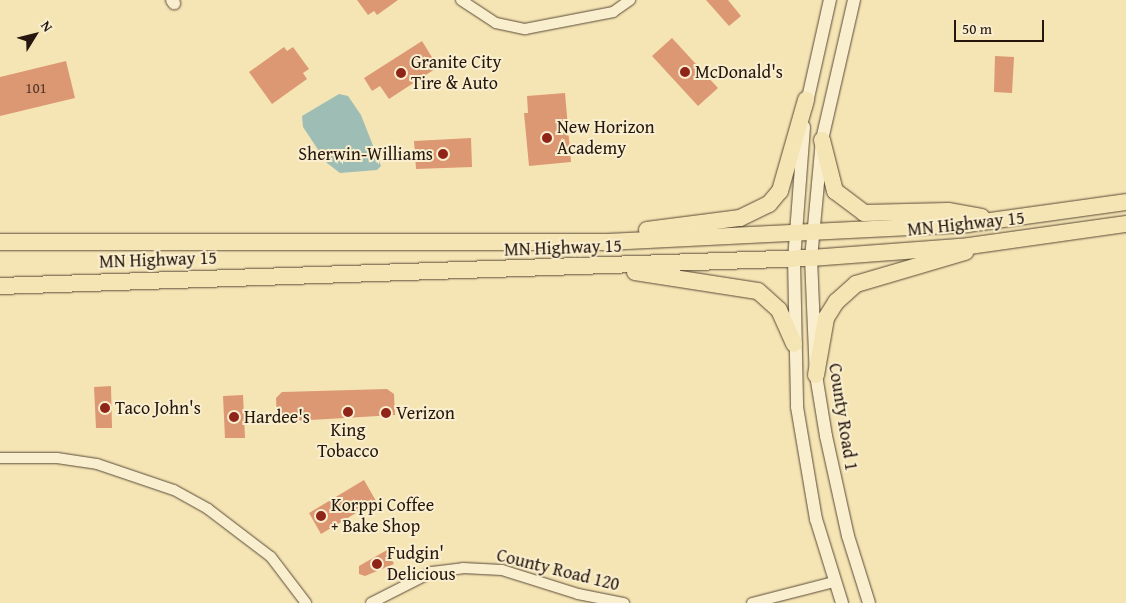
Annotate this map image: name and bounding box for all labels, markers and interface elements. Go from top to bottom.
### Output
north arrow [10,10,60,60]
scale bar [956,10,1046,42]
text: N [36,17,58,36]
text: 50 m [962,18,992,39]
place label: Granite City Tire & Auto [411,52,501,94]
place label: McDonald's [695,61,783,83]
marker: McDonald's [679,66,691,78]
marker: Granite City Tire & Auto [395,67,407,79]
house number: 101 [25,79,47,97]
place label: New Horizon Academy [557,117,655,160]
marker: New Horizon Academy [541,132,553,144]
place label: Sherwin-Williams [298,143,433,165]
marker: Sherwin-Williams [437,148,449,160]
street label: MN Highway 15 [906,207,1026,241]
street label: MN Highway 15 [504,235,622,261]
street label: MN Highway 15 [99,247,217,273]
street label: County Road 1 [824,362,862,472]
place label: Taco John's [115,397,201,419]
marker: Taco John's [99,402,111,414]
place label: Verizon [396,402,455,424]
place label: Hardee's [244,406,310,428]
marker: King Tobacco [342,406,354,418]
marker: Verizon [380,407,392,419]
marker: Hardee's [228,411,240,423]
place label: King Tobacco [317,420,379,462]
place label: Korppi Coffee + Bake Shop [331,495,434,538]
marker: Korppi Coffee + Bake Shop [315,510,327,522]
place label: Fudgin' Delicious [387,543,456,586]
street label: County Road 120 [494,544,622,596]
marker: Fudgin' Delicious [371,558,383,570]

